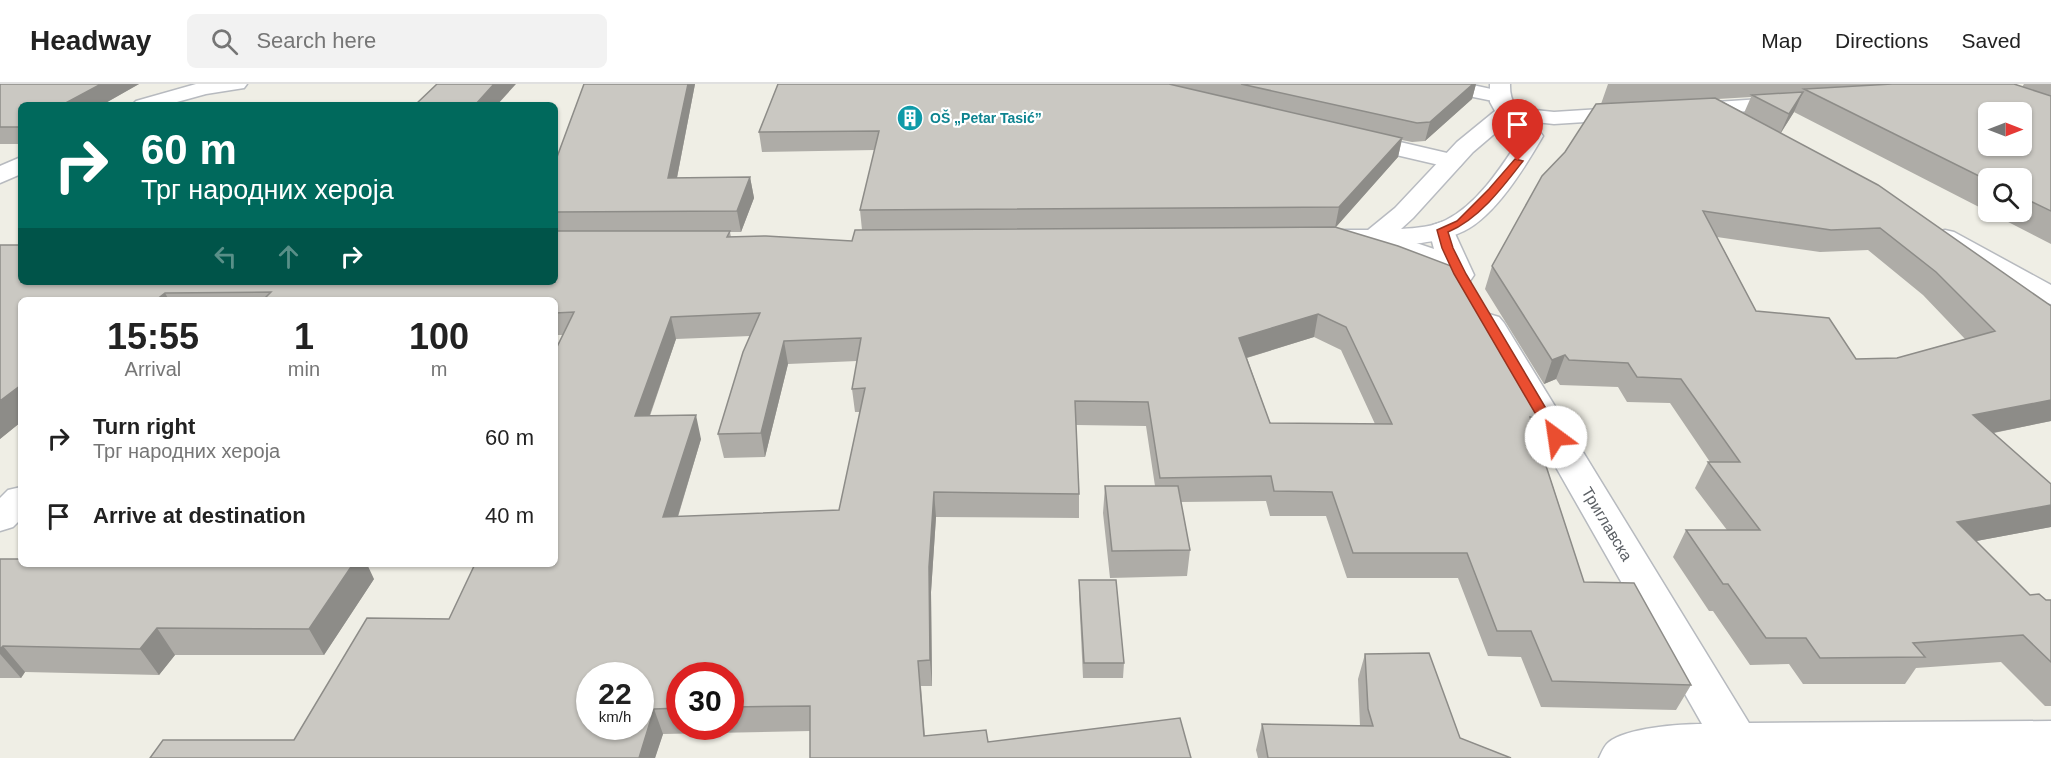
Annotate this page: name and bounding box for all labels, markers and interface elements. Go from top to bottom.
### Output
search box [187,14,607,68]
text: Headway [30,25,151,56]
icon: search [208,25,241,58]
text: Search here [256,28,376,53]
text: Map [1761,29,1802,52]
text: Directions [1835,29,1928,52]
text: Saved [1961,29,2021,52]
pin [1492,99,1543,161]
north arrow [1978,102,2032,156]
map controls [1978,102,2032,222]
building icon: OŠ „Petar Tasić” [895,103,925,133]
icon: arrive [1501,108,1534,141]
place label: OŠ „Petar Tasić” [930,109,1042,126]
icon: right [42,126,120,204]
text: 60 m [141,126,237,173]
button: search [1978,168,2032,222]
text: Трг народних хероја [141,175,394,205]
icon: left [209,240,242,273]
icon: ahead [272,240,305,273]
icon: right [335,240,368,273]
text: 15:55 [107,316,199,357]
text: 1 [294,316,314,357]
text: 100 [409,316,469,357]
text: Arrival [125,358,181,380]
text: min [288,358,320,380]
text: m [431,358,447,380]
position arrow [1524,405,1588,469]
text: Turn right [93,414,195,439]
icon: right [42,422,75,455]
text: 60 m [485,425,534,450]
text: Трг народних хероја [93,440,280,462]
street label: Триглавска [1578,484,1636,564]
icon: arrive [42,500,75,533]
text: Arrive at destination [93,503,306,528]
text: 40 m [485,503,534,528]
speed limit sign: 30 [666,662,744,740]
text: 22 [598,677,632,710]
text: km/h [599,708,631,725]

